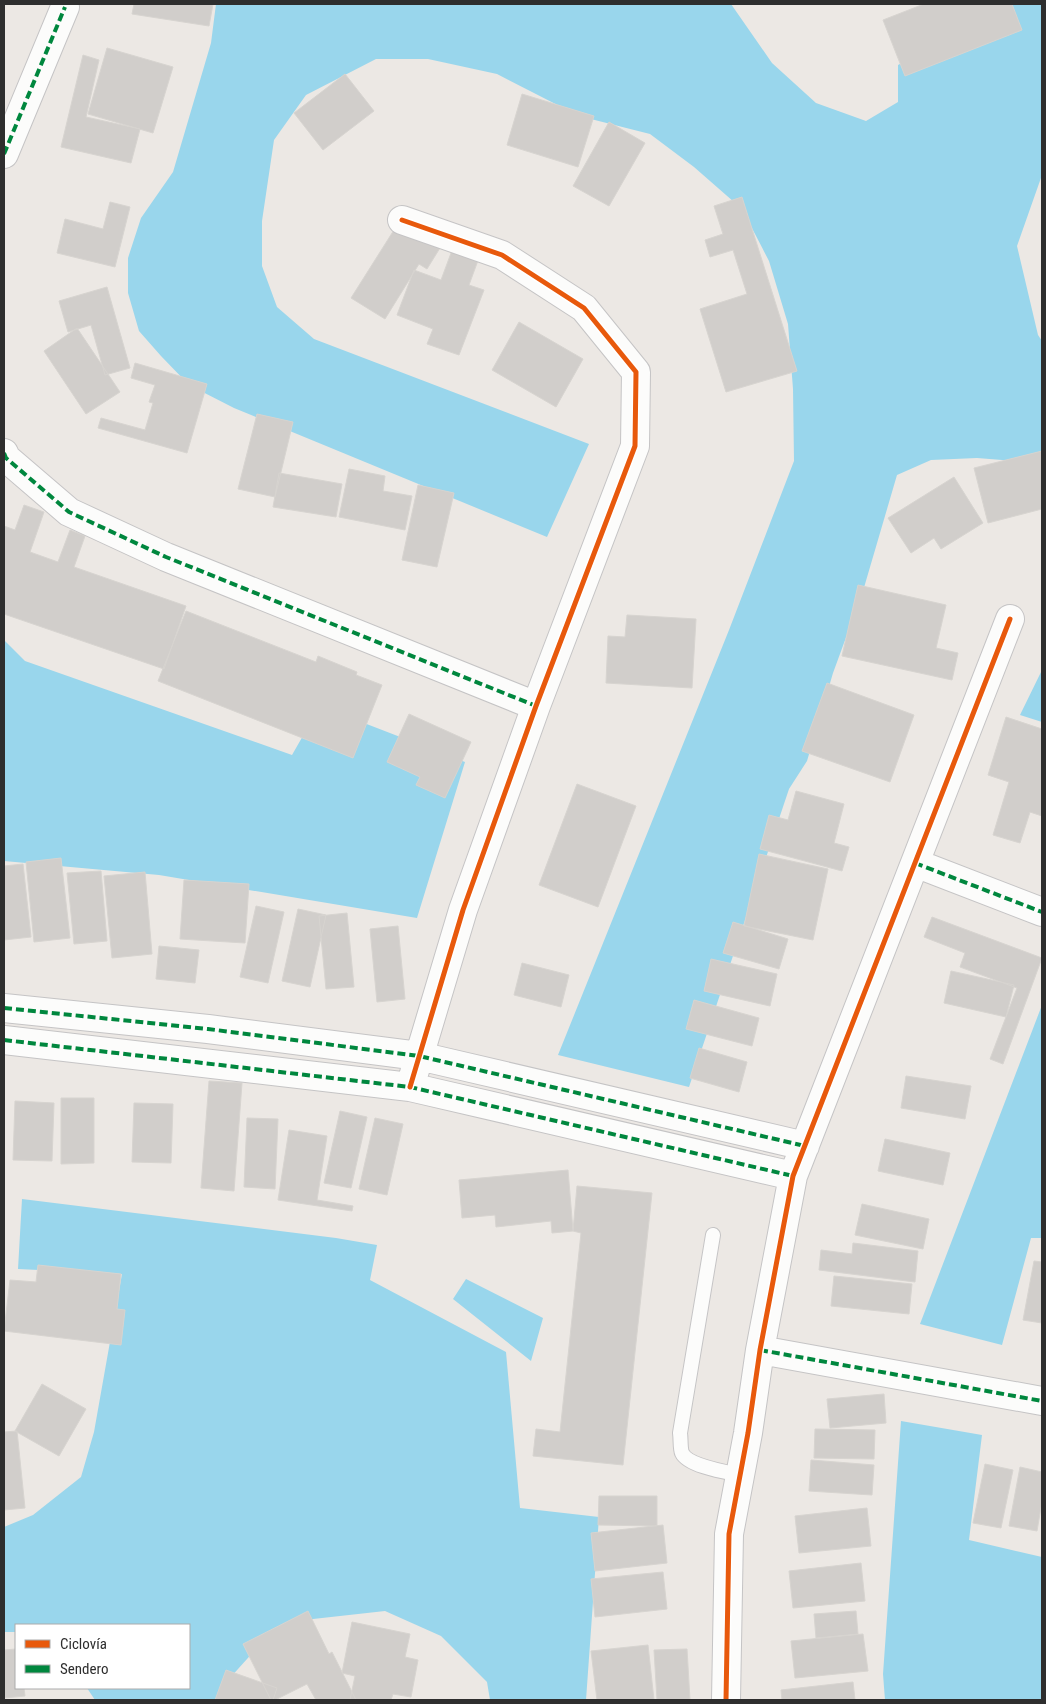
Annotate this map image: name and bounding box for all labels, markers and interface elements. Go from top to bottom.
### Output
legend [15,1624,190,1689]
text: Ciclovía [60,1635,107,1653]
text: Sendero [60,1660,109,1678]

